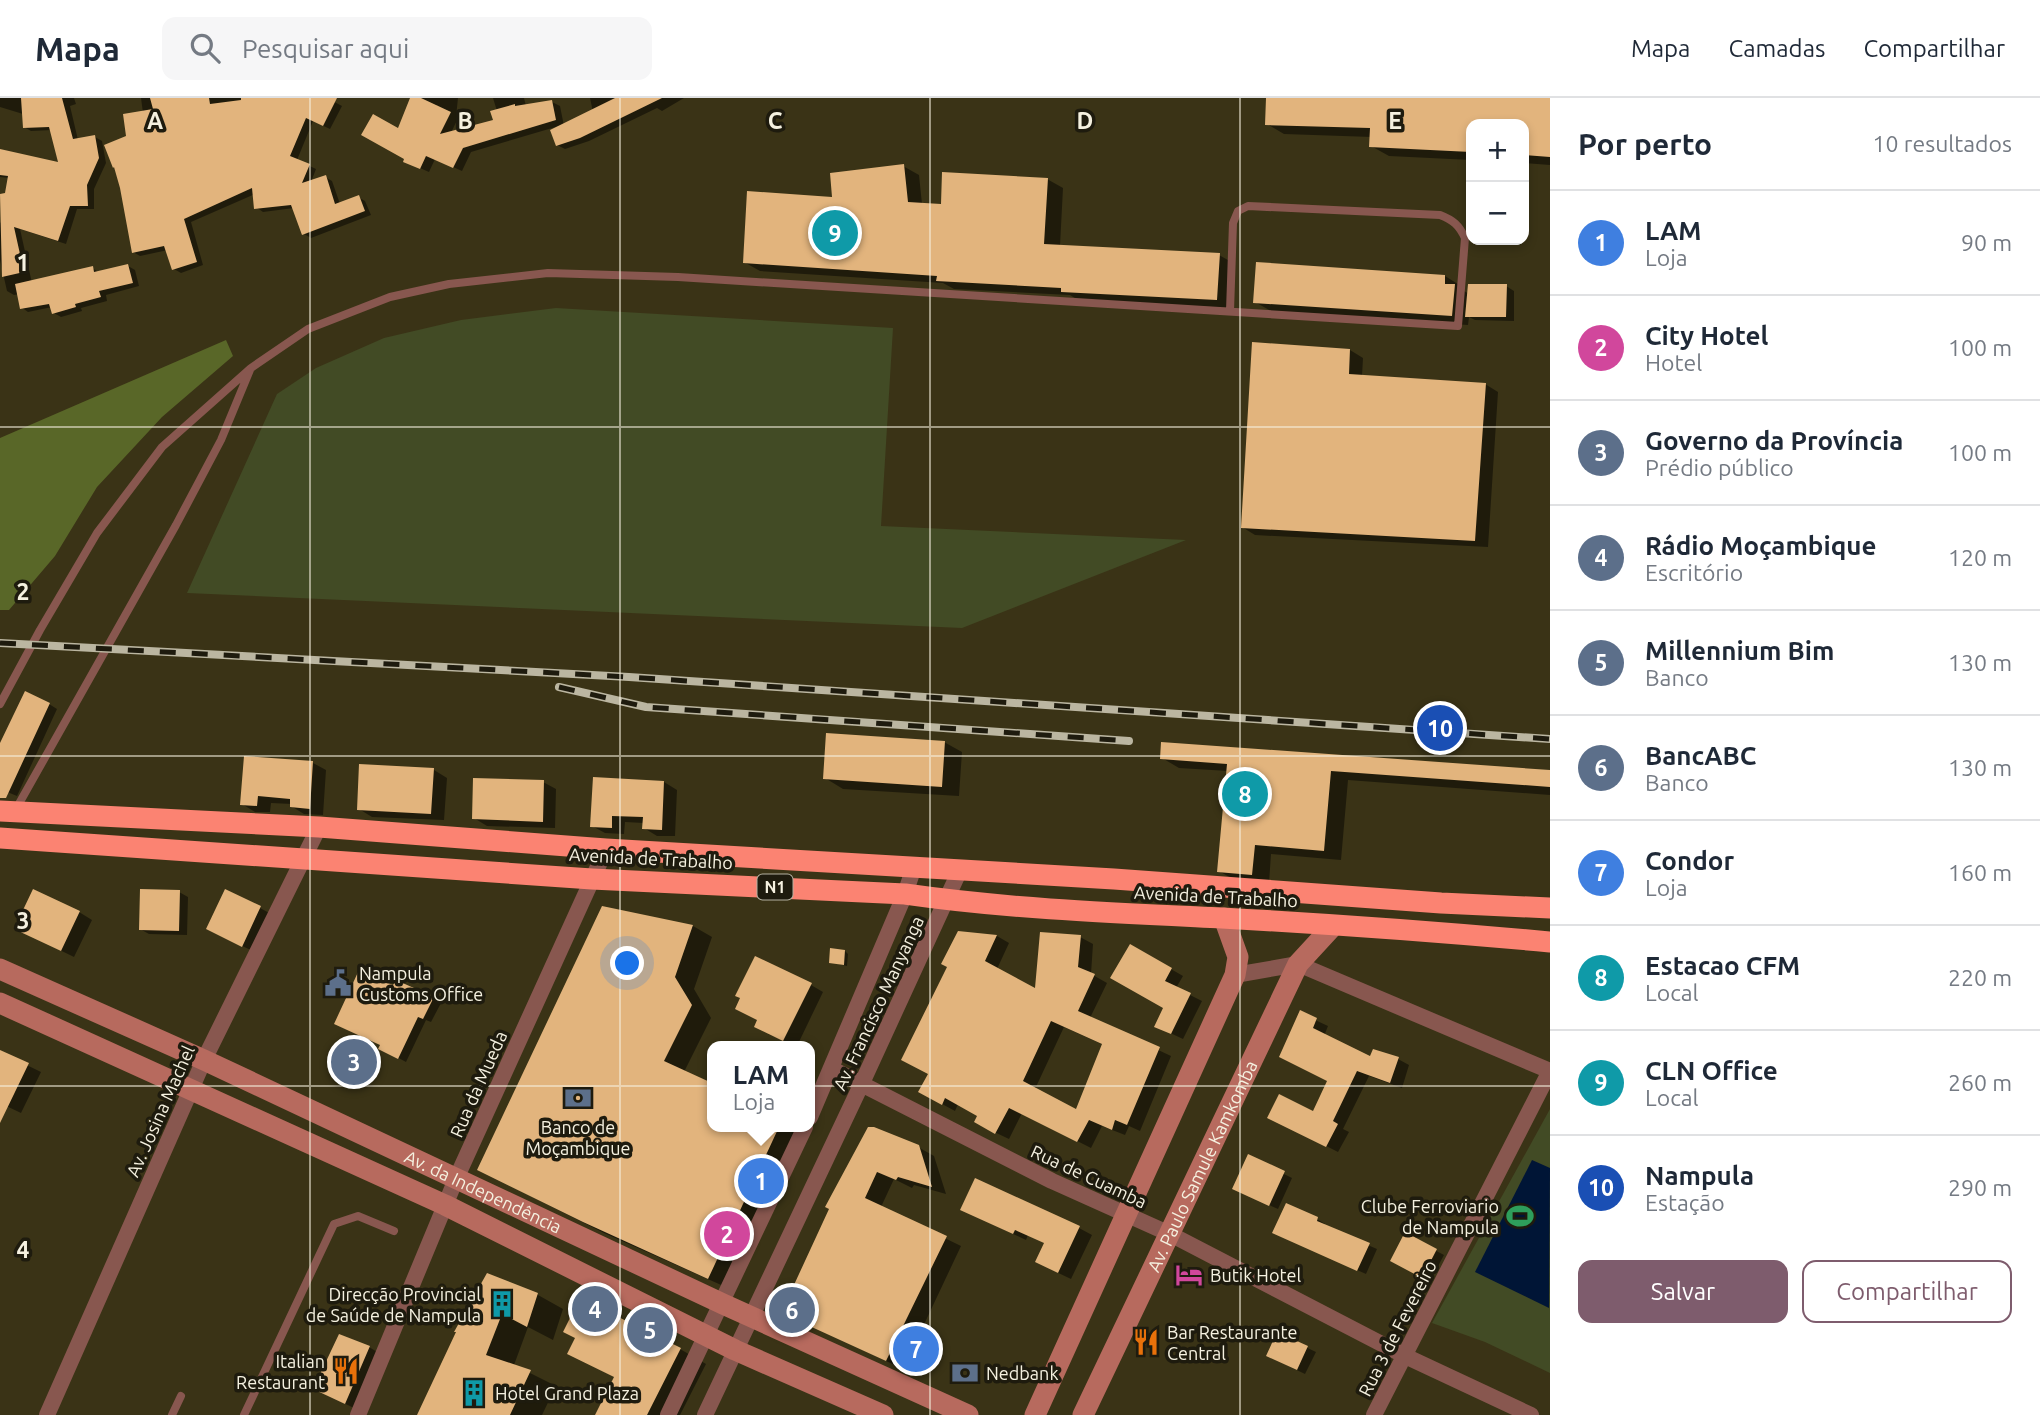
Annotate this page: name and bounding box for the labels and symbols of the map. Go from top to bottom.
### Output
text: A [147,108,163,133]
text: B [457,108,473,133]
text: C [768,108,783,133]
text: D [1077,108,1093,133]
text: E [1388,108,1402,133]
pin: 9 [812,207,858,259]
text: 1 [17,250,29,275]
text: 2 [17,579,29,604]
pin: 10 [1417,702,1463,754]
pin: 8 [1222,768,1268,820]
street label: Avenida de Trabalho [569,844,733,872]
road number: N1 [758,874,792,900]
street label: Avenida de Trabalho [1134,882,1298,910]
text: 3 [17,908,29,933]
street label: Av. Francisco Manyanga [829,913,927,1093]
your location [610,946,644,980]
place label: Nampula Customs Office [359,963,483,1004]
public building icon: Nampula Customs Office [323,968,353,998]
street label: Rua da Mueda [446,1028,510,1140]
pin: 3 [331,1036,377,1088]
street label: Av. Josina Machel [122,1042,198,1180]
street label: Av. Paulo Samule Kamkomba [1143,1057,1261,1275]
bank icon: Banco de Moçambique [563,1083,593,1113]
place label: Banco de Moçambique [526,1117,630,1158]
street label: Rua de Cuamba [1028,1140,1150,1212]
street label: Av. da Independência [402,1146,565,1237]
pin: 1 [738,1155,784,1207]
place label: Clube Ferroviario de Nampula [1361,1196,1499,1237]
sports icon: Clube Ferroviario de Nampula [1505,1201,1535,1231]
pin: 2 [704,1208,750,1260]
text: 4 [17,1237,30,1262]
street label: Rua 3 de Fevereiro [1354,1257,1440,1399]
hotel icon: Butik Hotel [1174,1260,1204,1290]
place label: Butik Hotel [1210,1265,1301,1285]
pin: 4 [572,1283,618,1335]
place label: Direcção Provincial de Saúde de Nampula [306,1284,481,1325]
pin: 6 [769,1284,815,1336]
building icon: Direcção Provincial de Saúde de Nampula [487,1289,517,1319]
pin: 5 [627,1304,673,1356]
place label: Bar Restaurante Central [1167,1322,1297,1363]
pin: 7 [893,1323,939,1375]
restaurant icon: Bar Restaurante Central [1131,1327,1161,1357]
place label: Italian Restaurant [236,1351,325,1392]
restaurant icon: Italian Restaurant [331,1356,361,1386]
bank icon: Nedbank [950,1358,980,1388]
place label: Nedbank [986,1363,1058,1383]
building icon: Hotel Grand Plaza [459,1378,489,1408]
place label: Hotel Grand Plaza [495,1383,639,1403]

